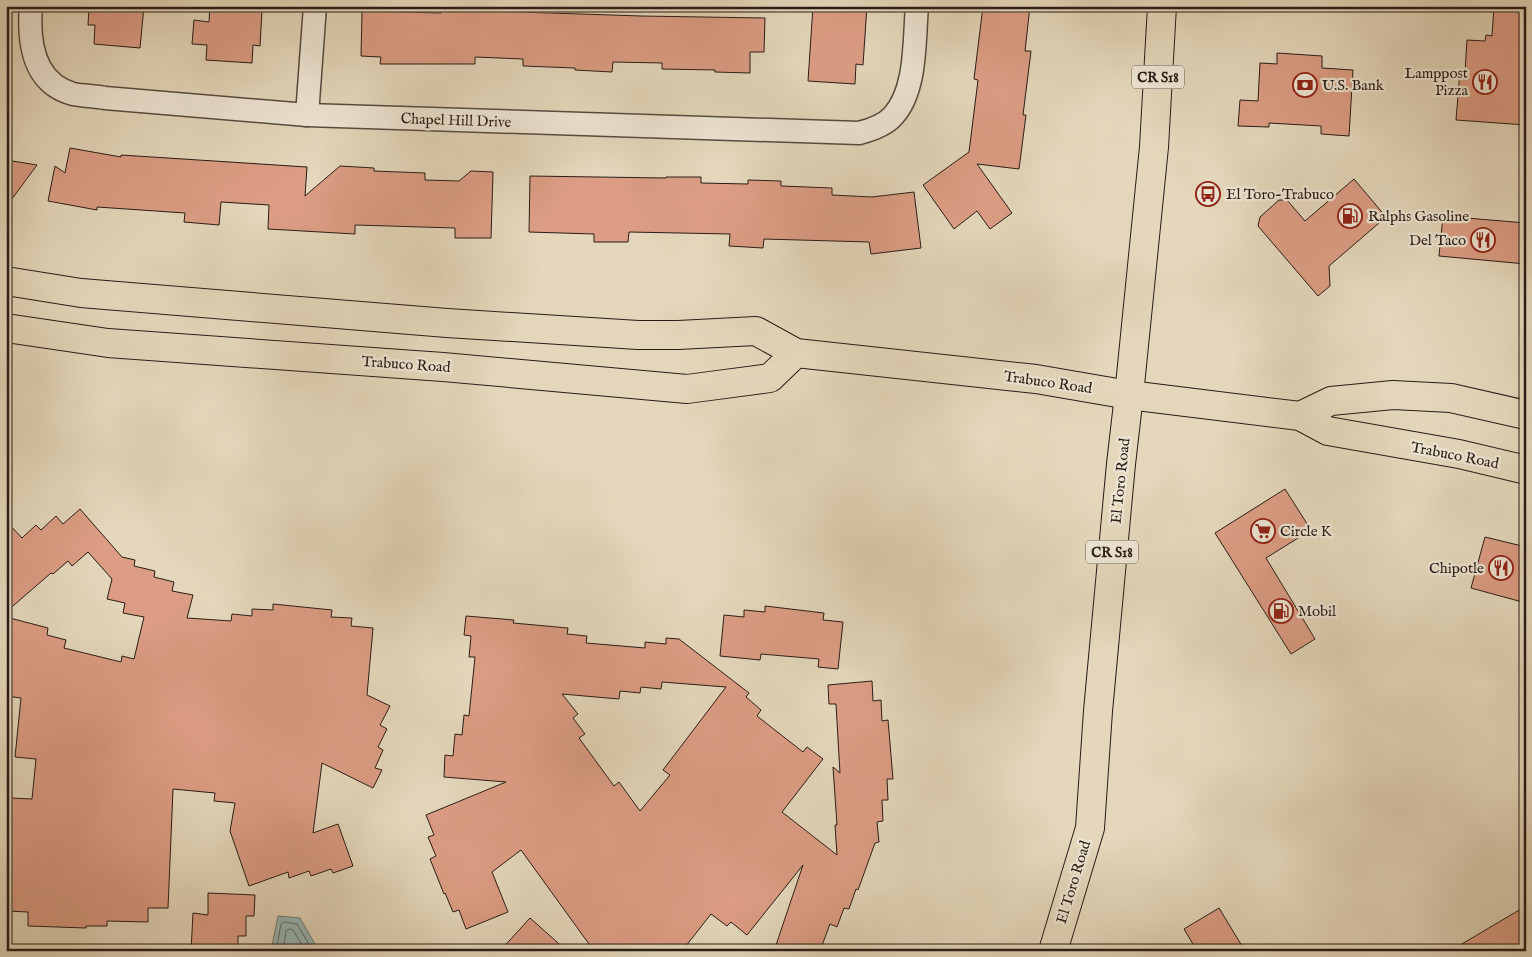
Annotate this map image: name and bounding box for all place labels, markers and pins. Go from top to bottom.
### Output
place label: Lamppost Pizza [1404,64,1469,100]
restaurant icon: Lamppost Pizza [1472,69,1498,95]
bank icon: U.S. Bank [1292,72,1318,98]
place label: U.S. Bank [1322,76,1385,95]
bus stop icon: El Toro-Trabuco [1195,181,1221,207]
place label: El Toro-Trabuco [1226,185,1334,204]
fuel station icon: Ralphs Gasoline [1337,203,1363,229]
place label: Ralphs Gasoline [1368,207,1469,226]
restaurant icon: Del Taco [1470,227,1496,253]
place label: Del Taco [1409,231,1466,250]
supermarket icon: Circle K [1250,518,1276,544]
place label: Circle K [1280,522,1332,541]
restaurant icon: Chipotle [1488,555,1514,581]
place label: Chipotle [1429,559,1484,578]
fuel station icon: Mobil [1268,598,1294,624]
place label: Mobil [1298,602,1337,621]

